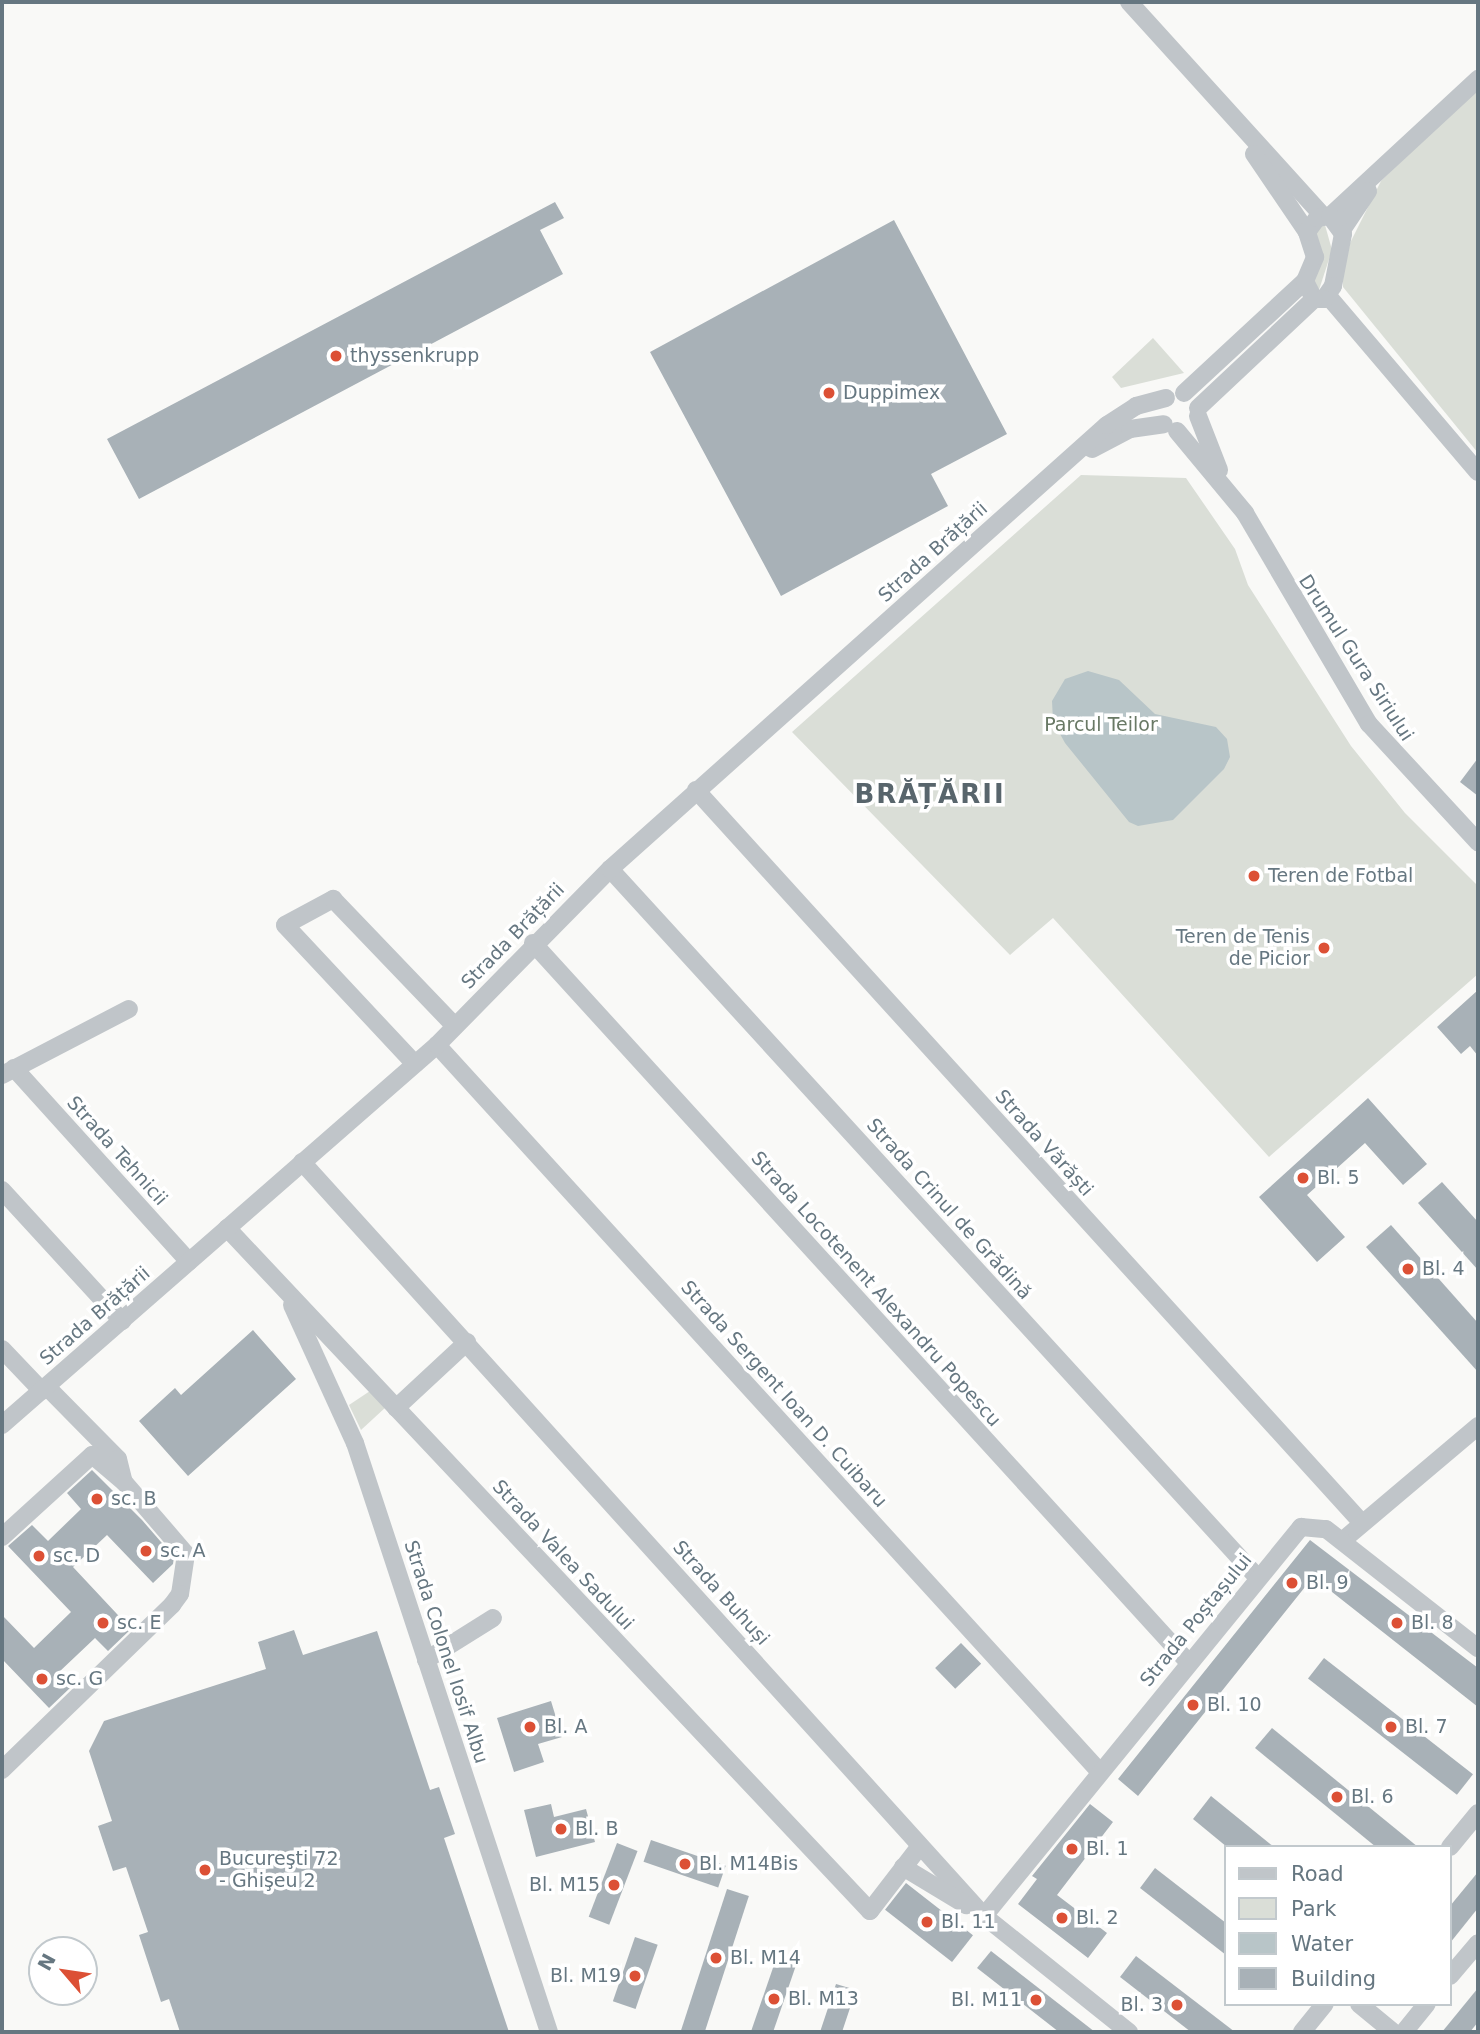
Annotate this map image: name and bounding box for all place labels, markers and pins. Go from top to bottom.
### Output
place label: thyssenkrupp [350,345,479,367]
marker: thyssenkrupp [328,348,344,364]
place label: Duppimex [843,382,940,404]
marker: Duppimex [821,385,837,401]
place label: Teren de Fotbal [1268,865,1413,887]
marker: Teren de Fotbal [1246,868,1262,884]
place label: Teren de Tenis de Picior [1176,926,1310,970]
marker: Teren de Tenis de Picior [1316,940,1332,956]
place label: Bl. 5 [1317,1167,1359,1189]
marker: Bl. 5 [1295,1170,1311,1186]
place label: Bl. 4 [1422,1258,1464,1280]
marker: Bl. 4 [1400,1261,1416,1277]
place label: sc. B [111,1488,156,1510]
marker: sc. B [89,1491,105,1507]
place label: sc. A [160,1540,205,1562]
marker: sc. A [138,1543,154,1559]
place label: sc. D [53,1545,100,1567]
marker: sc. D [31,1548,47,1564]
place label: Bl. 9 [1306,1572,1348,1594]
marker: Bl. 9 [1284,1575,1300,1591]
place label: sc. E [117,1612,161,1634]
place label: Bl. 8 [1411,1612,1453,1634]
marker: sc. E [95,1615,111,1631]
marker: Bl. 8 [1389,1615,1405,1631]
place label: sc. G [56,1668,103,1690]
marker: sc. G [34,1671,50,1687]
place label: Bl. 10 [1207,1694,1262,1716]
marker: Bl. 10 [1185,1697,1201,1713]
place label: Bl. A [544,1716,587,1738]
place label: Bl. 7 [1405,1716,1447,1738]
marker: Bl. A [522,1719,538,1735]
marker: Bl. 7 [1383,1719,1399,1735]
place label: Bl. 6 [1351,1786,1393,1808]
marker: Bl. 6 [1329,1789,1345,1805]
place label: Bl. B [575,1818,618,1840]
marker: Bl. B [553,1821,569,1837]
place label: Bl. 1 [1086,1838,1128,1860]
marker: Bl. 1 [1064,1841,1080,1857]
place label: Bucureşti 72 - Ghişeu 2 [219,1848,338,1892]
place label: Bl. M14Bis [699,1853,798,1875]
marker: Bl. M14Bis [677,1856,693,1872]
marker: Bucureşti 72 - Ghişeu 2 [197,1862,213,1878]
place label: Bl. M15 [529,1874,600,1896]
marker: Bl. M15 [606,1877,622,1893]
place label: Bl. 2 [1076,1907,1118,1929]
marker: Bl. 2 [1054,1910,1070,1926]
place label: Bl. 11 [941,1911,996,1933]
marker: Bl. 11 [919,1914,935,1930]
place label: Bl. M14 [730,1947,801,1969]
marker: Bl. M14 [708,1950,724,1966]
place label: Bl. M19 [550,1965,621,1987]
marker: Bl. M19 [627,1968,643,1984]
place label: Bl. M13 [788,1988,859,2010]
place label: Bl. M11 [951,1989,1022,2011]
marker: Bl. M13 [766,1991,782,2007]
marker: Bl. M11 [1028,1992,1044,2008]
place label: Bl. 3 [1121,1994,1163,2016]
marker: Bl. 3 [1169,1997,1185,2013]

